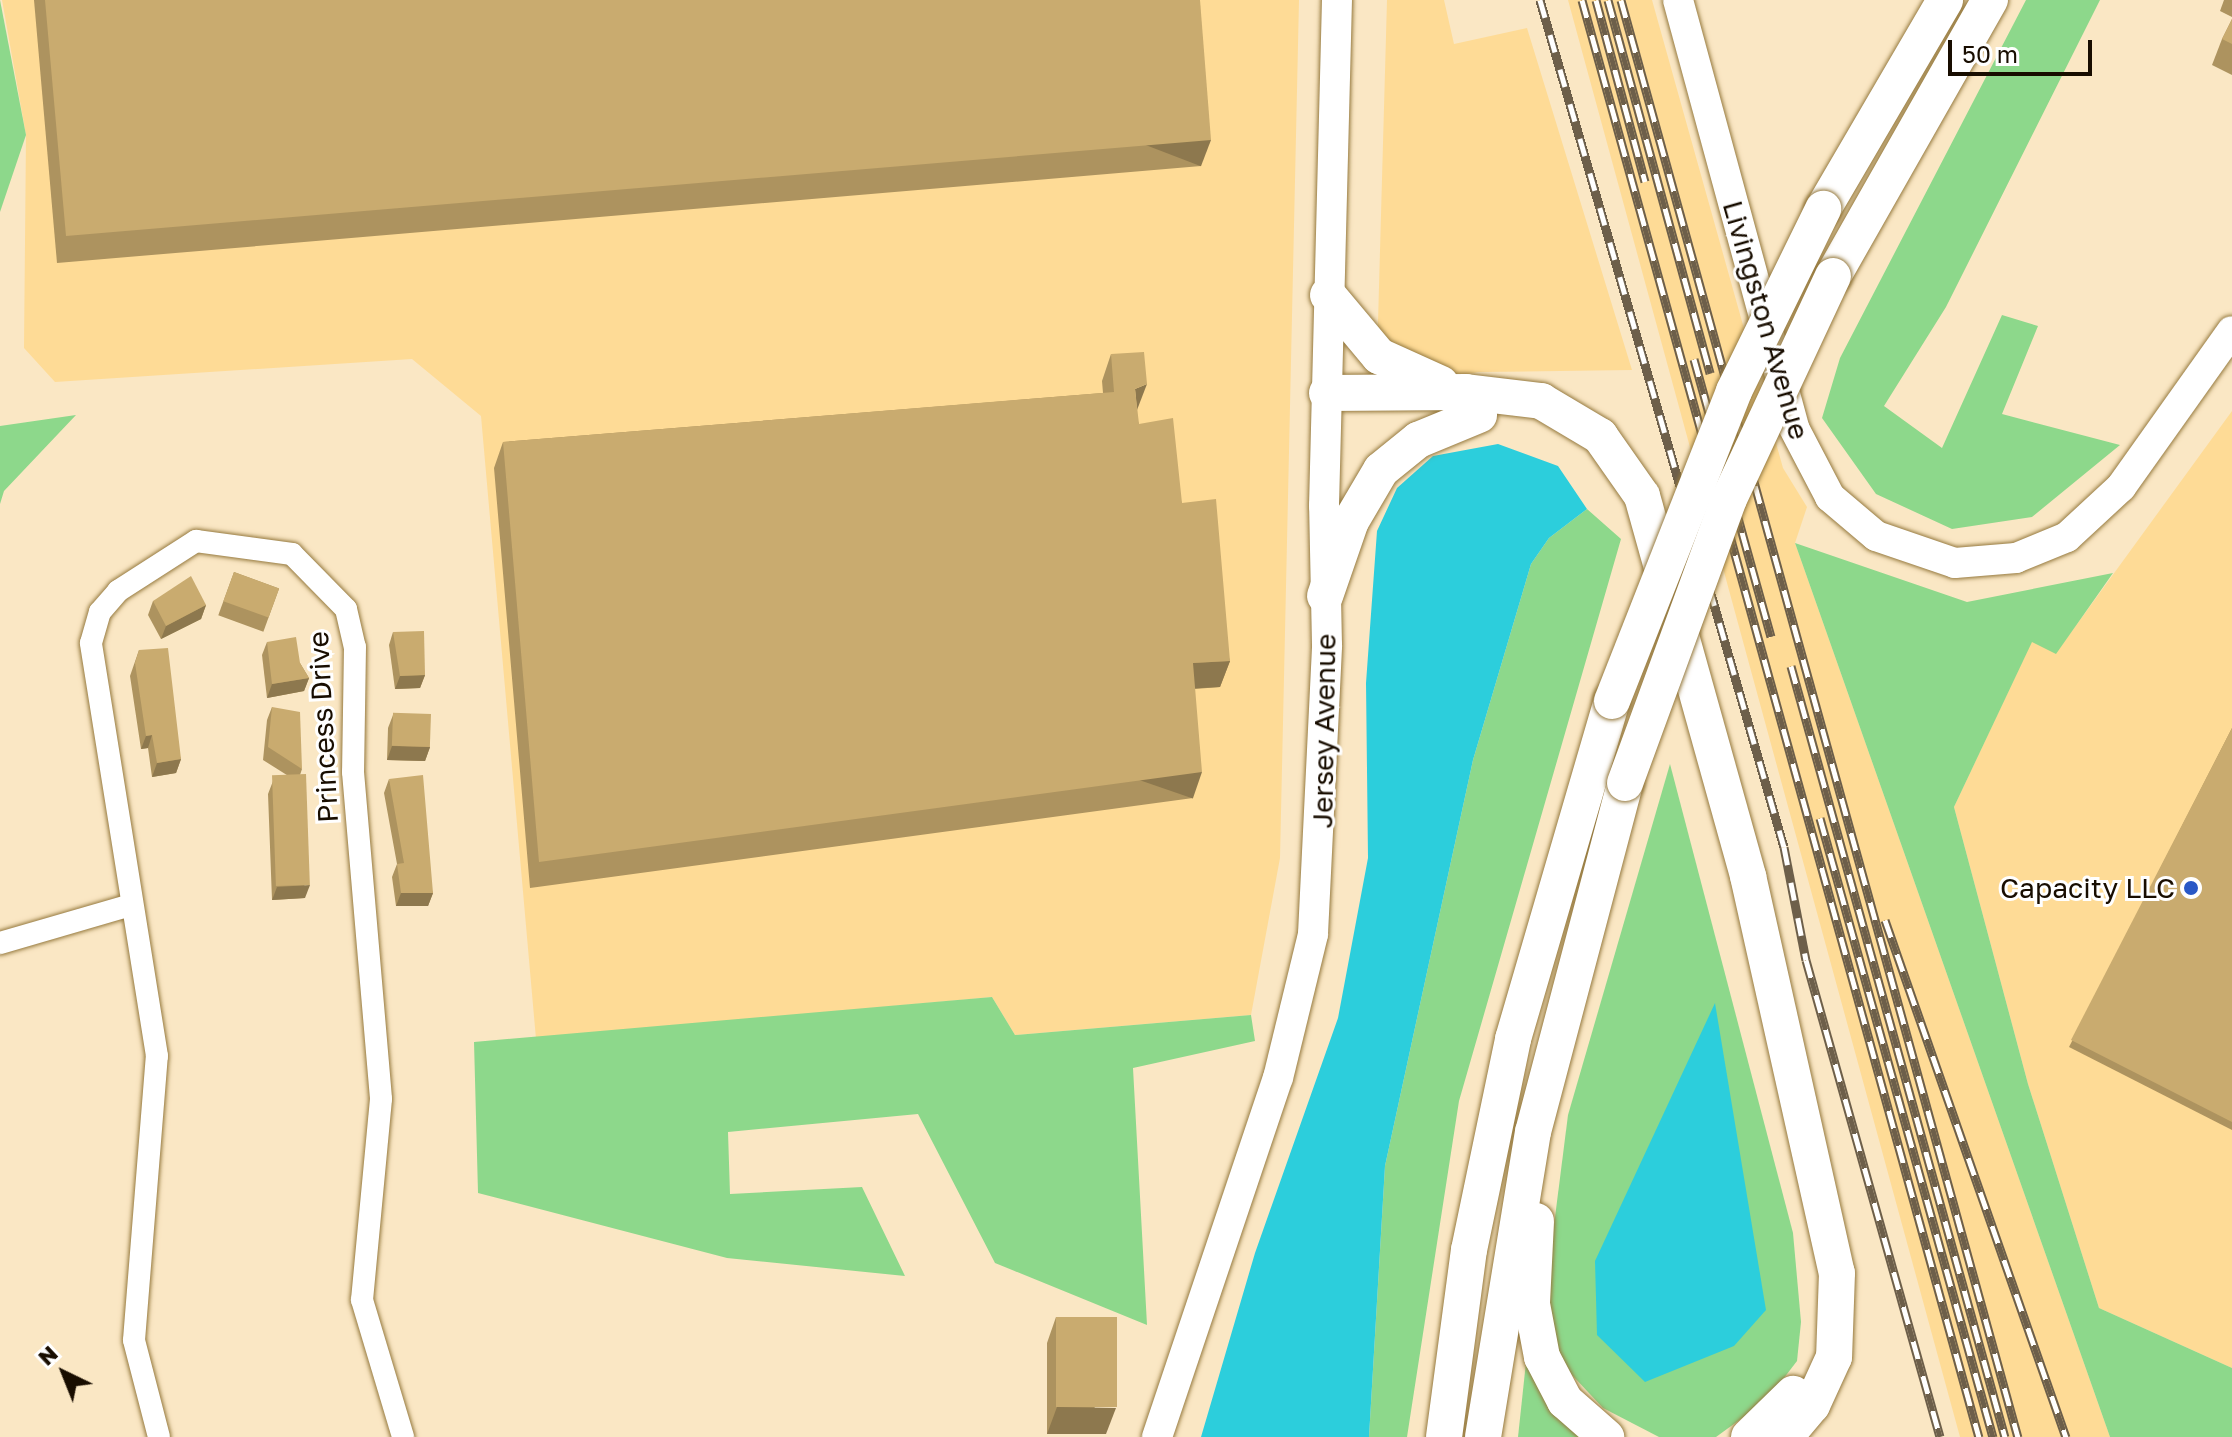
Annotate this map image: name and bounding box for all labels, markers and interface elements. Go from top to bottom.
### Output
scale bar [1952,24,2096,74]
text: 50 m [1962,39,2018,68]
street label: Livingston Avenue [1716,197,1816,443]
street label: Princess Drive [301,630,345,824]
street label: Jersey Avenue [1306,633,1342,829]
place label: Capacity LLC [2000,871,2175,905]
marker: Capacity LLC [2182,879,2200,897]
north arrow [24,1333,104,1413]
text: N [32,1340,63,1371]

